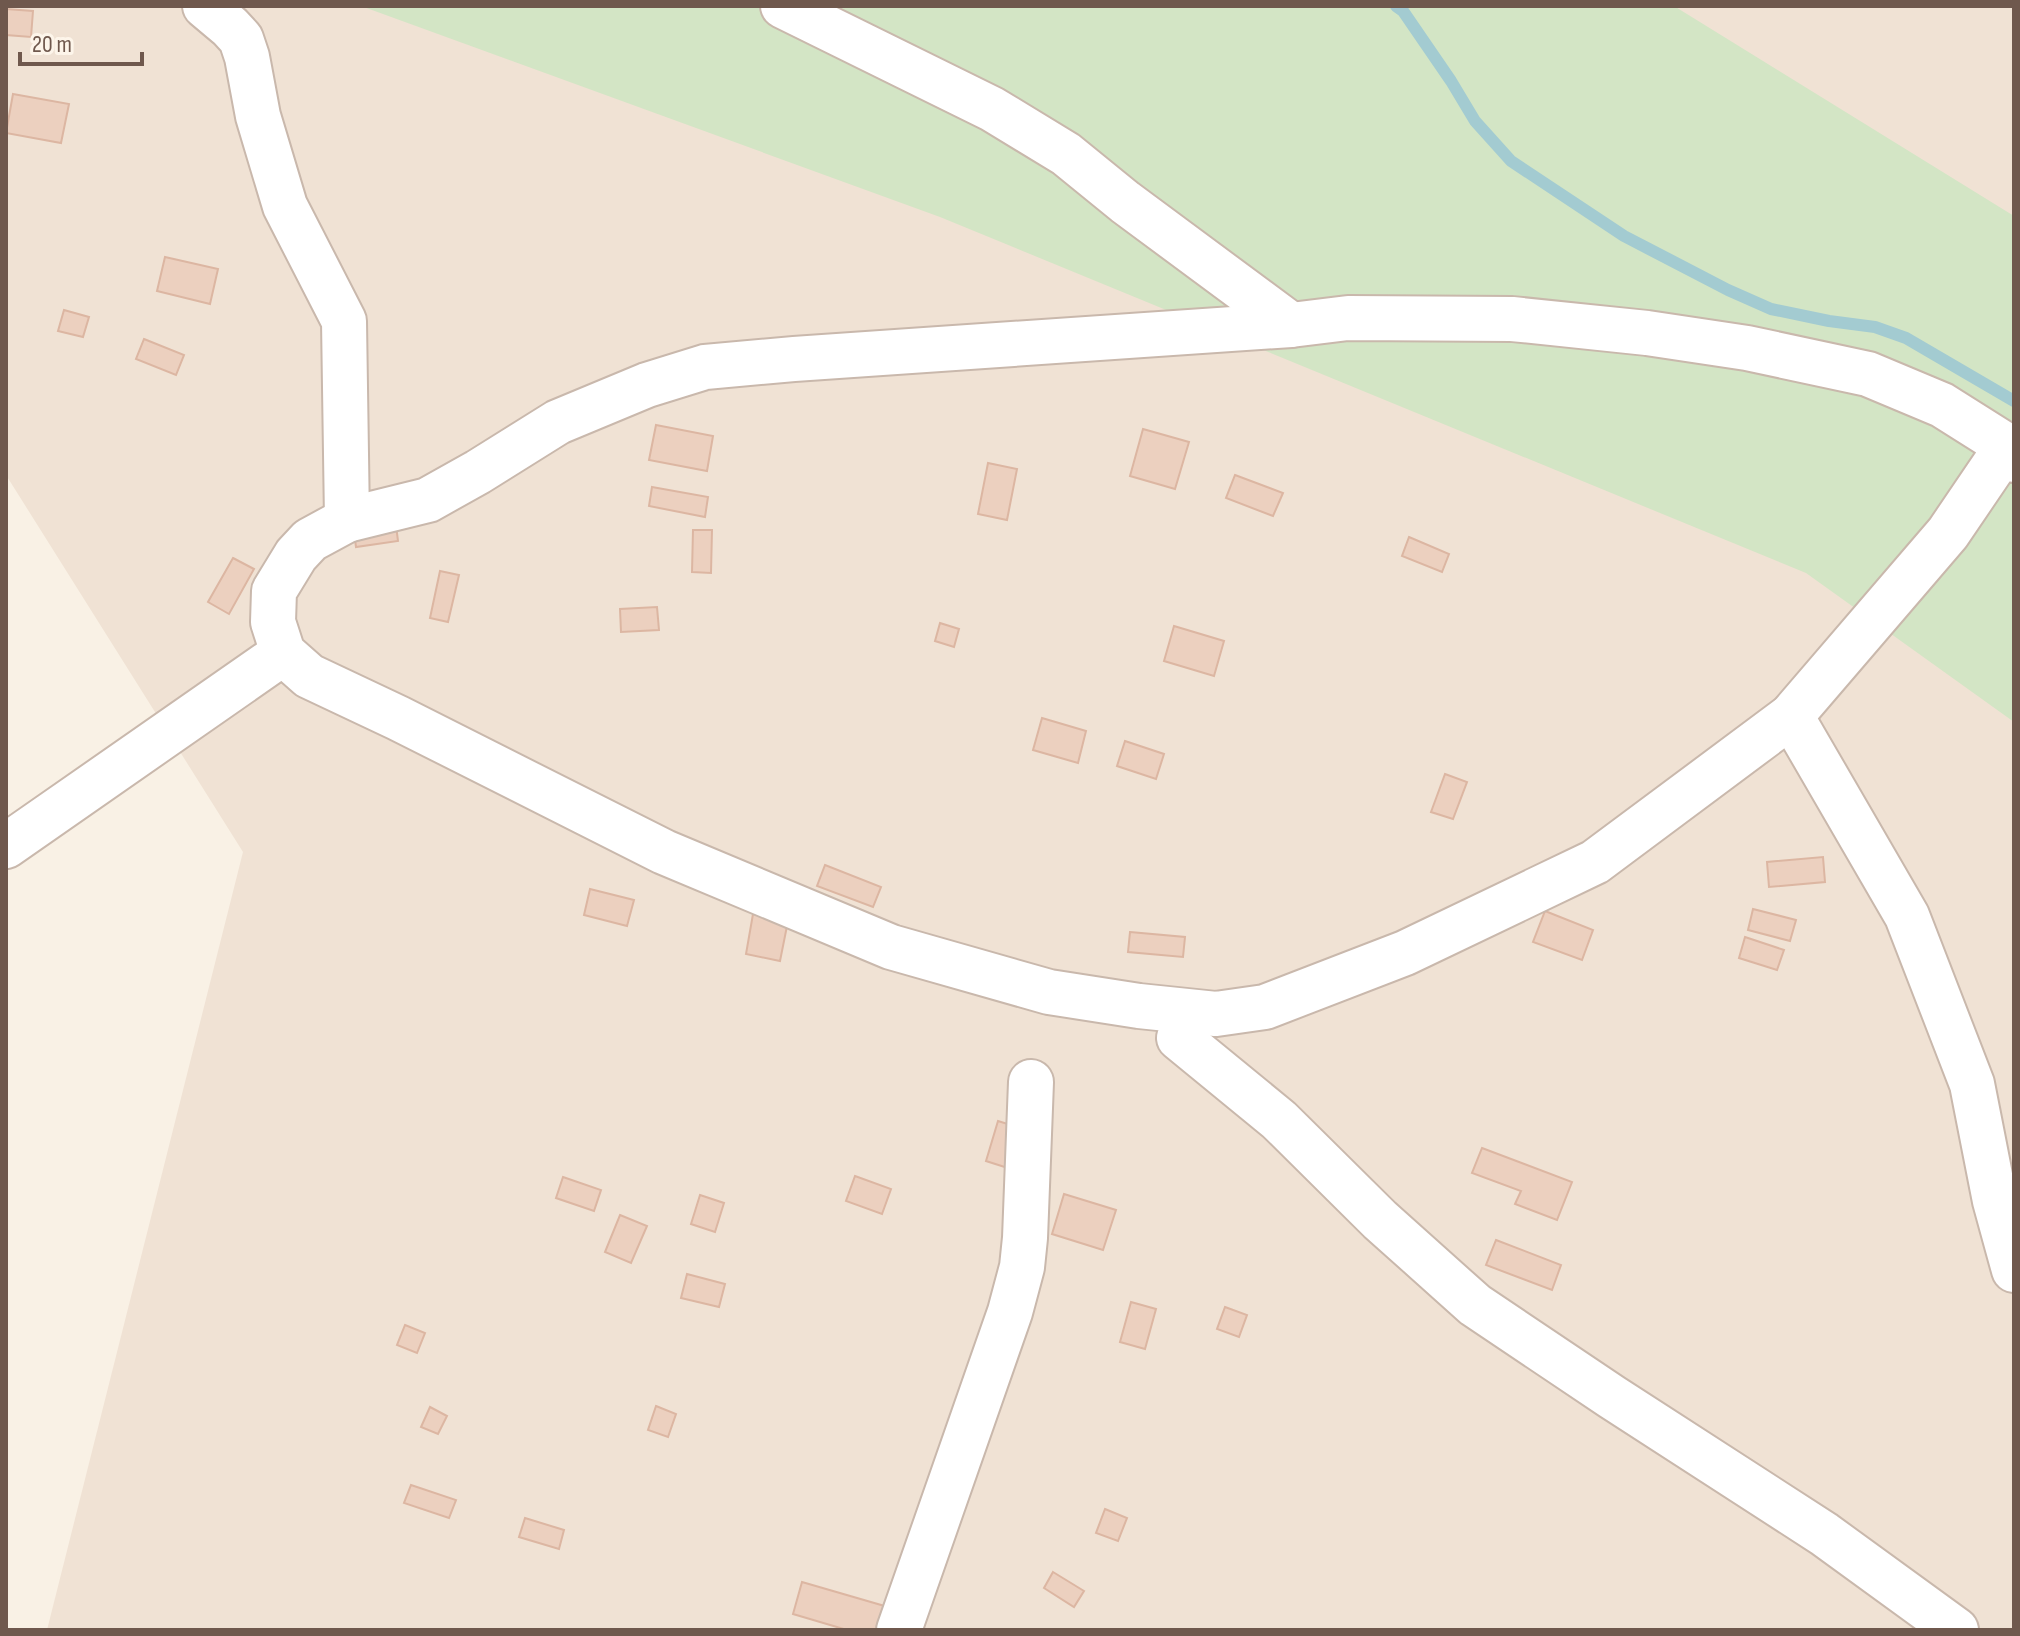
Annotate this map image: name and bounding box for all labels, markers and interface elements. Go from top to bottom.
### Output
scale bar [20,16,142,66]
text: 20 m [32,30,72,59]

